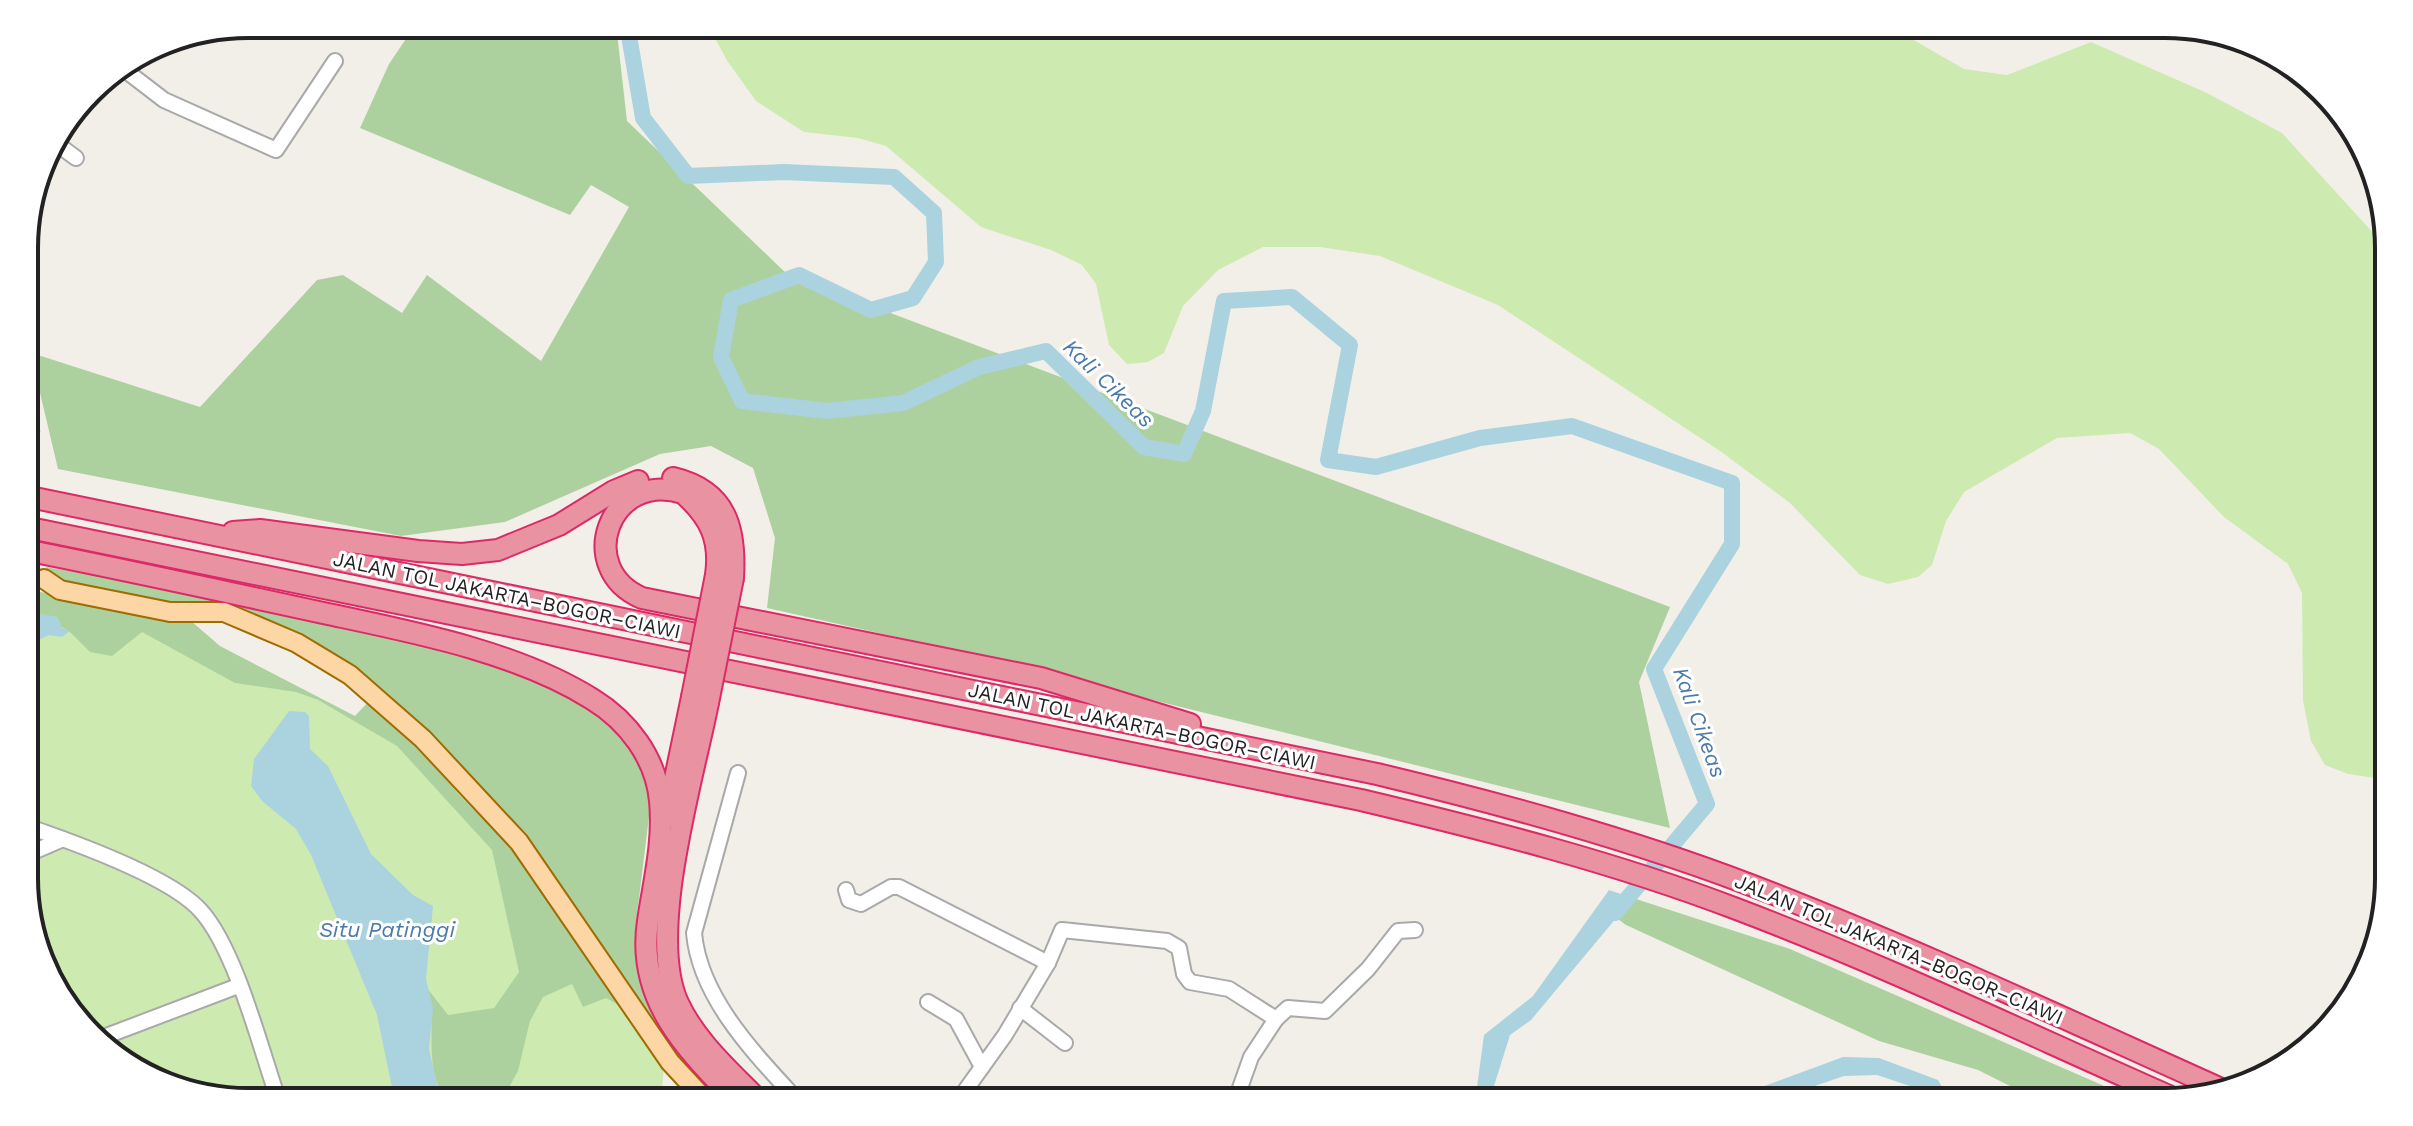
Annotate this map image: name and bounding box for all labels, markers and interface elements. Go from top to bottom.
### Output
water label: Kali Cikeas [1058,334,1159,433]
street label: JALAN TOL JAKARTA–BOGOR–CIAWI [331,546,683,644]
water label: Kali Cikeas [1668,664,1731,781]
street label: JALAN TOL JAKARTA–BOGOR–CIAWI [966,677,1318,775]
street label: JALAN TOL JAKARTA–BOGOR–CIAWI [1731,869,2067,1029]
water label: Situ Patinggi [319,917,456,942]

